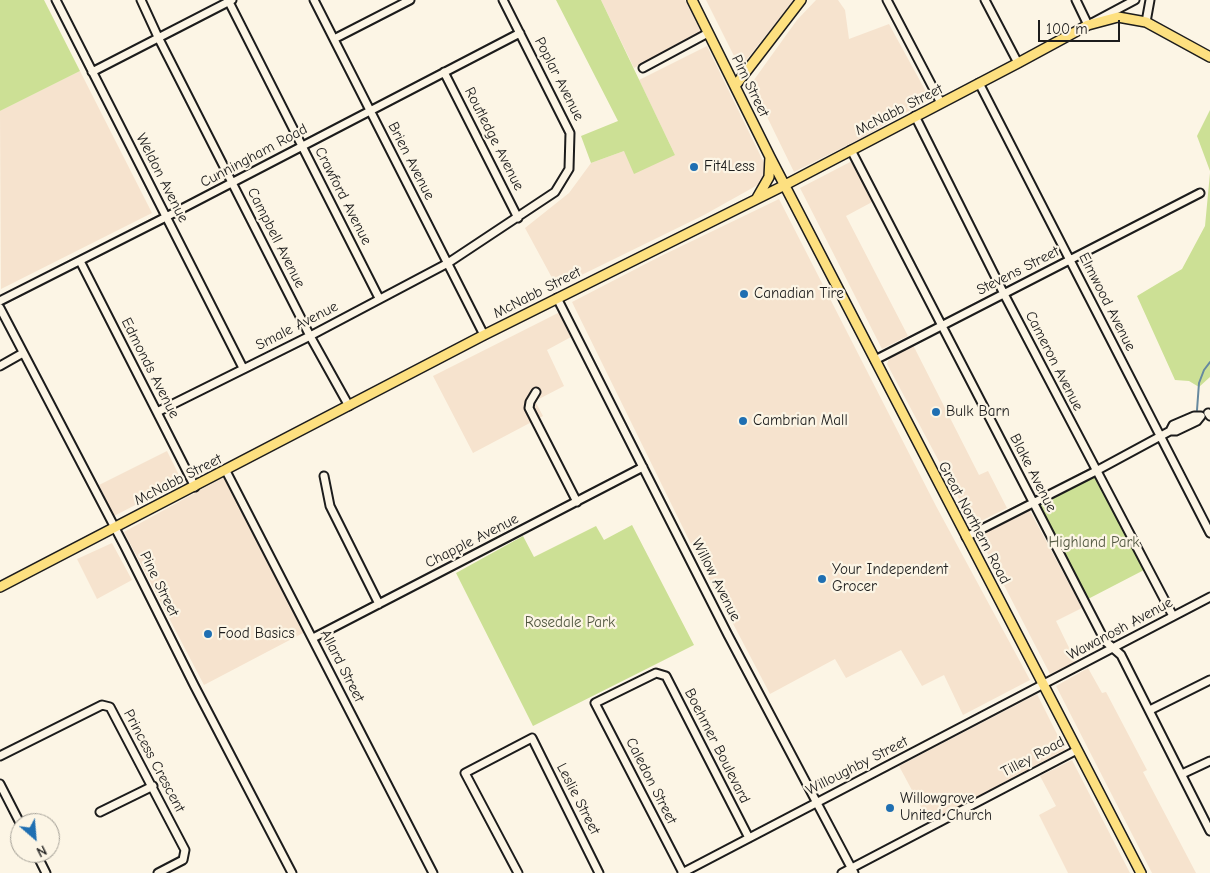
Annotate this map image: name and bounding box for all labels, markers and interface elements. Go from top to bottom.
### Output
scale bar [1040,10,1122,42]
text: 100 m [1046,20,1088,38]
street label: Poplar Avenue [530,34,588,124]
street label: Pim Street [727,52,773,120]
street label: McNabb Street [852,80,946,140]
street label: Routledge Avenue [460,84,528,194]
street label: Brien Avenue [384,119,438,203]
street label: Cunningham Road [197,120,311,192]
street label: Weldon Avenue [132,130,192,226]
street label: Crawford Avenue [311,144,375,248]
place label: Fit4Less [704,158,755,176]
marker: Fit4Less [688,161,700,173]
street label: Campbell Avenue [243,185,309,291]
street label: Stevens Street [974,242,1062,300]
street label: Elmwood Avenue [1074,250,1140,354]
street label: McNabb Street [490,263,584,323]
place label: Canadian Tire [754,285,844,303]
marker: Canadian Tire [738,288,750,300]
street label: Smale Avenue [253,298,341,354]
street label: Cameron Avenue [1021,308,1087,414]
street label: Edmonds Avenue [117,315,183,421]
place label: Bulk Barn [946,403,1010,421]
marker: Bulk Barn [930,406,942,418]
place label: Cambrian Mall [753,412,848,430]
marker: Cambrian Mall [737,415,749,427]
street label: Blake Avenue [1006,431,1060,515]
street label: McNabb Street [131,450,225,510]
street label: Great Northern Road [934,459,1014,587]
street label: Chapple Avenue [422,510,522,572]
park label: Highland Park [1048,534,1140,552]
street label: Willow Avenue [687,536,745,624]
street label: Pine Street [136,549,182,619]
place label: Your Independent Grocer [832,561,948,596]
marker: Your Independent Grocer [816,573,828,585]
street label: Wawanosh Avenue [1064,594,1176,664]
park label: Rosedale Park [525,614,615,632]
place label: Food Basics [218,625,295,643]
street label: Allard Street [316,627,368,705]
marker: Food Basics [202,628,214,640]
street label: Boehmer Boulevard [680,686,754,806]
street label: Princess Crescent [119,706,189,816]
street label: Willoughby Street [803,733,911,799]
street label: Tilley Road [998,733,1068,781]
street label: Caledon Street [622,735,680,827]
street label: Leslie Street [552,760,604,838]
place label: Willowgrove United Church [900,790,992,825]
marker: Willowgrove United Church [884,802,896,814]
north arrow [10,813,60,863]
text: N [34,841,50,861]

